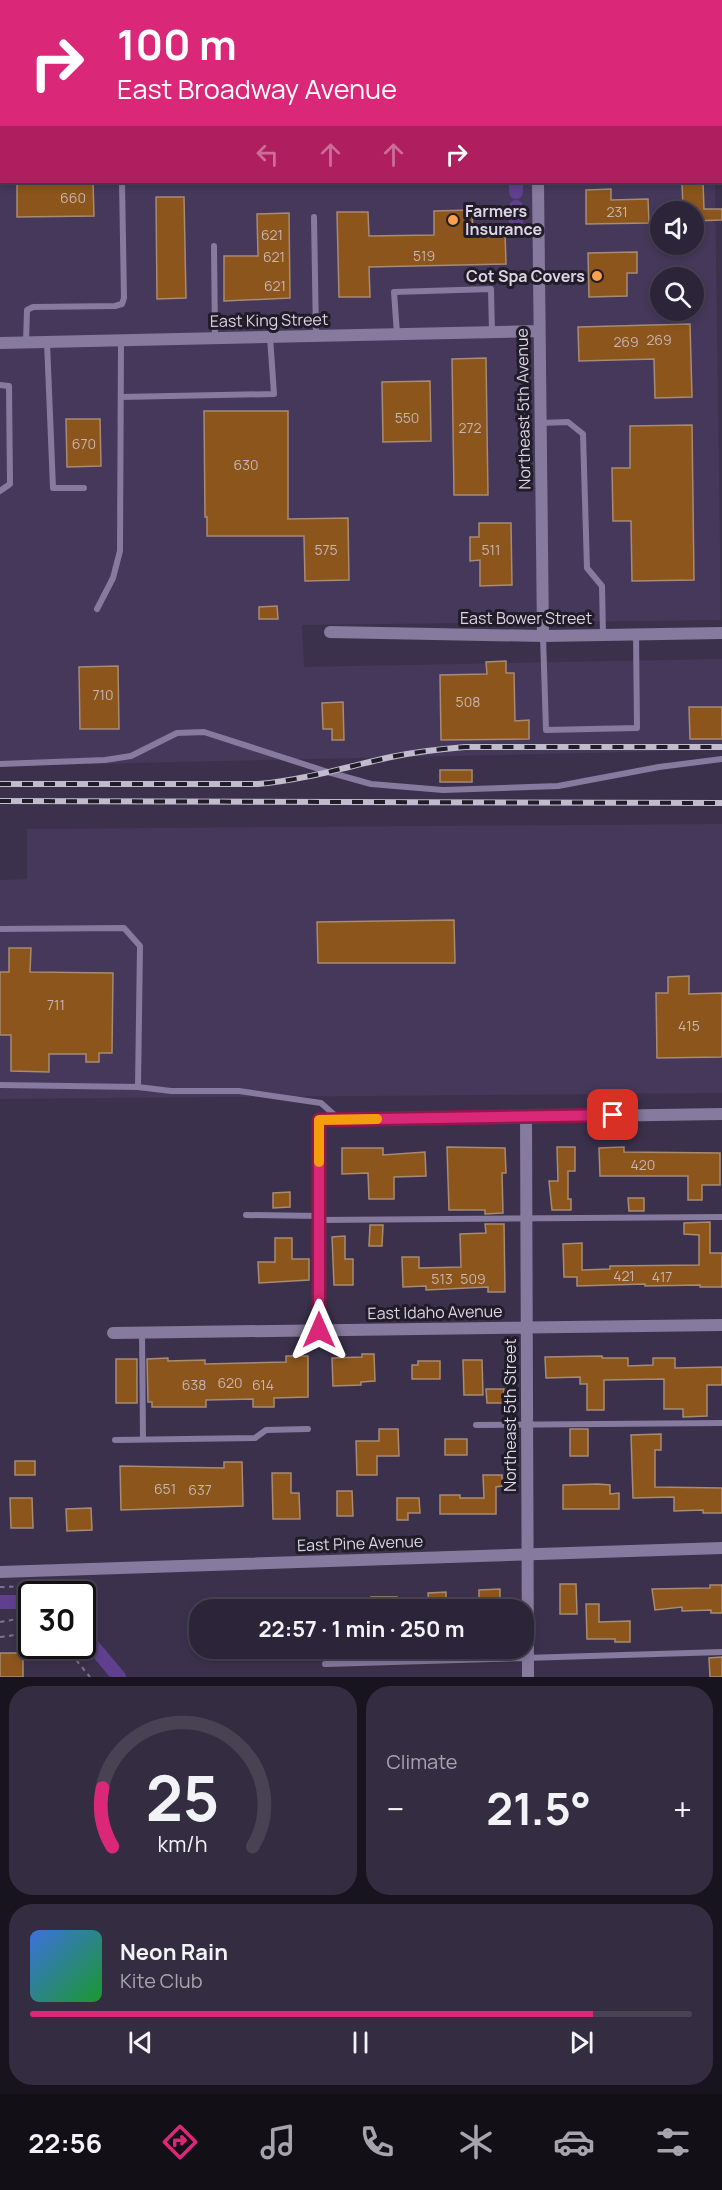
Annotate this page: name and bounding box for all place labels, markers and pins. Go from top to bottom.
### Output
place label: Farmers Insurance [465,200,542,240]
marker: Farmers Insurance [446,213,460,227]
place label: Cot Spa Covers [466,265,585,287]
marker: Cot Spa Covers [590,269,604,283]
pin [587,1089,638,1140]

